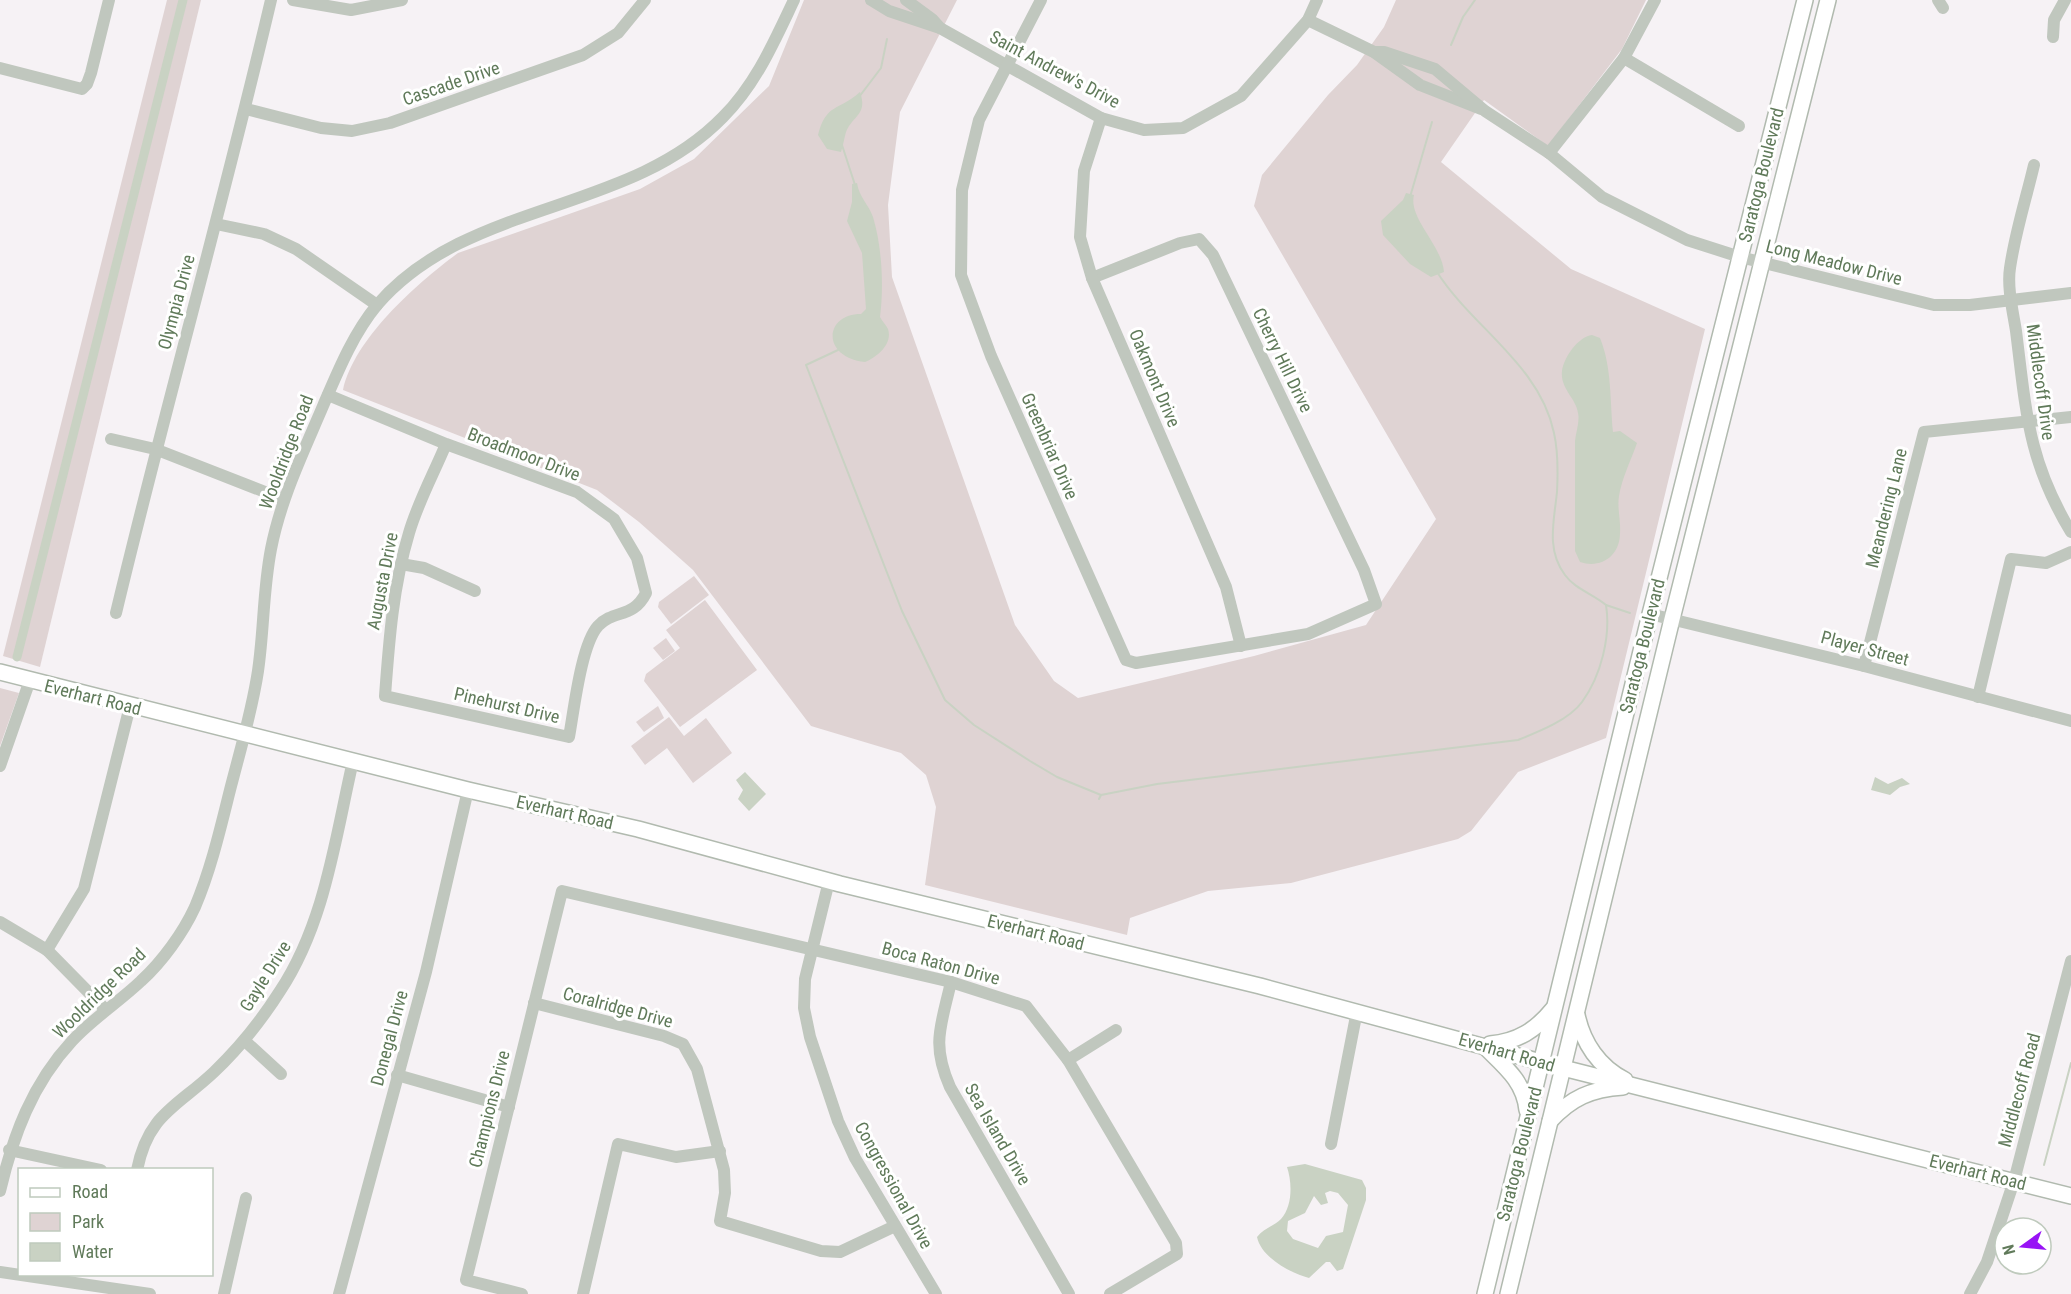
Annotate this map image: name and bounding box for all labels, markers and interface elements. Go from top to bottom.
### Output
street label: Saint Andrew's Drive [986,26,1124,112]
street label: Cascade Drive [400,57,502,109]
street label: Saratoga Boulevard [1734,106,1788,244]
street label: Long Meadow Drive [1764,235,1904,289]
street label: Olympia Drive [153,252,199,352]
street label: Cherry Hill Drive [1249,304,1317,416]
street label: Middlecoff Drive [2022,323,2060,441]
street label: Oakmont Drive [1125,326,1185,430]
street label: Greenbriar Drive [1017,390,1083,502]
street label: Wooldridge Road [255,392,317,512]
street label: Broadmoor Drive [465,423,583,485]
street label: Meandering Lane [1861,446,1911,570]
street label: Augusta Drive [362,531,402,631]
street label: Saratoga Boulevard [1615,577,1669,715]
street label: Player Street [1819,626,1911,670]
street label: Everhart Road [42,675,144,719]
street label: Pinehurst Drive [452,683,562,727]
street label: Everhart Road [514,791,616,833]
street label: Everhart Road [985,910,1087,954]
street label: Gayle Drive [235,937,295,1015]
street label: Boca Raton Drive [880,937,1002,989]
street label: Wooldridge Road [48,944,150,1042]
street label: Coralridge Drive [561,982,675,1032]
street label: Donegal Drive [366,988,412,1088]
street label: Everhart Road [1456,1028,1558,1076]
street label: Middlecoff Road [1994,1031,2044,1149]
street label: Champions Drive [464,1048,514,1170]
street label: Sea Island Drive [960,1080,1036,1188]
street label: Saratoga Boulevard [1492,1085,1546,1223]
street label: Congressional Drive [850,1118,938,1252]
street label: Everhart Road [1927,1150,2029,1194]
legend [18,1168,213,1276]
text: Road [72,1181,108,1202]
text: Park [72,1211,104,1232]
north arrow [1993,1216,2053,1276]
text: Water [72,1241,114,1262]
text: N [1999,1243,2019,1257]

